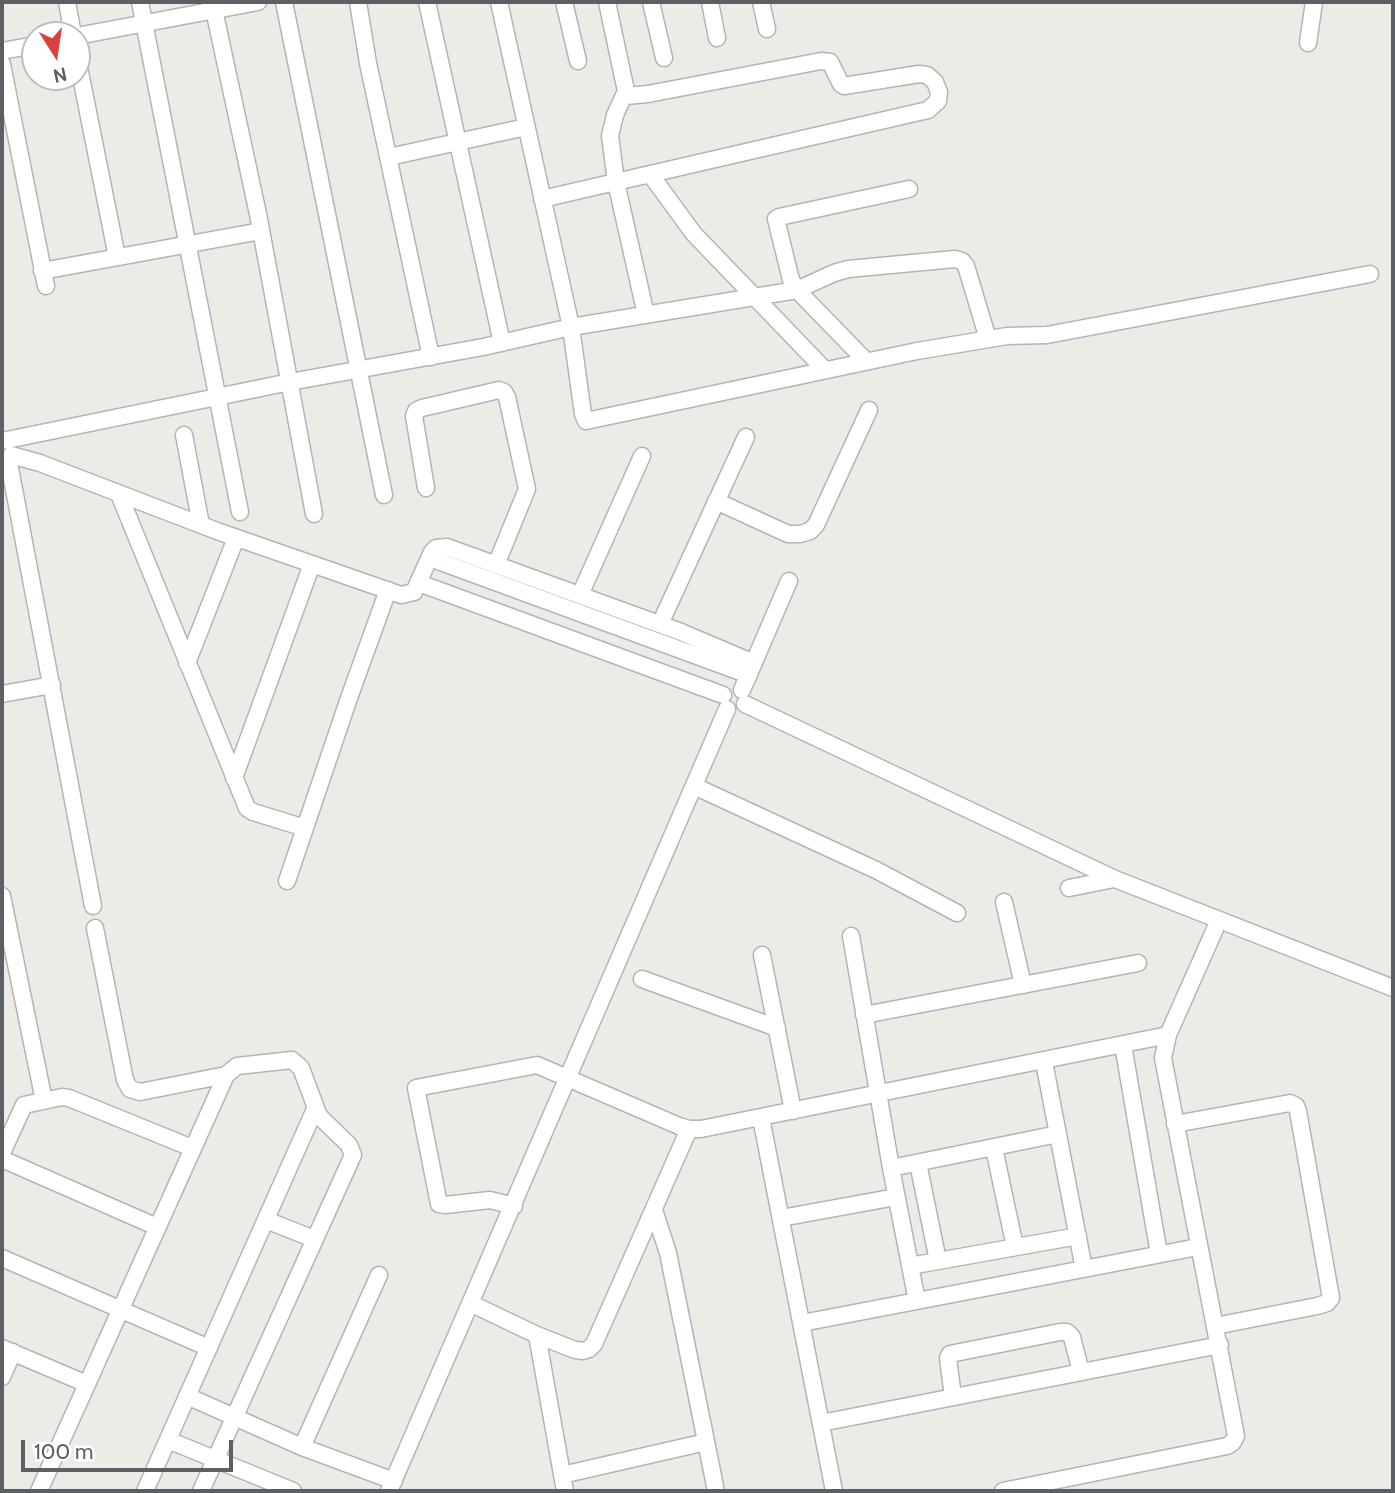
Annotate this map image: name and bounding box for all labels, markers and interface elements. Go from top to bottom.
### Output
north arrow [21,21,91,91]
text: N [51,62,69,88]
scale bar [24,1426,236,1470]
text: 100 m [34,1439,93,1464]

